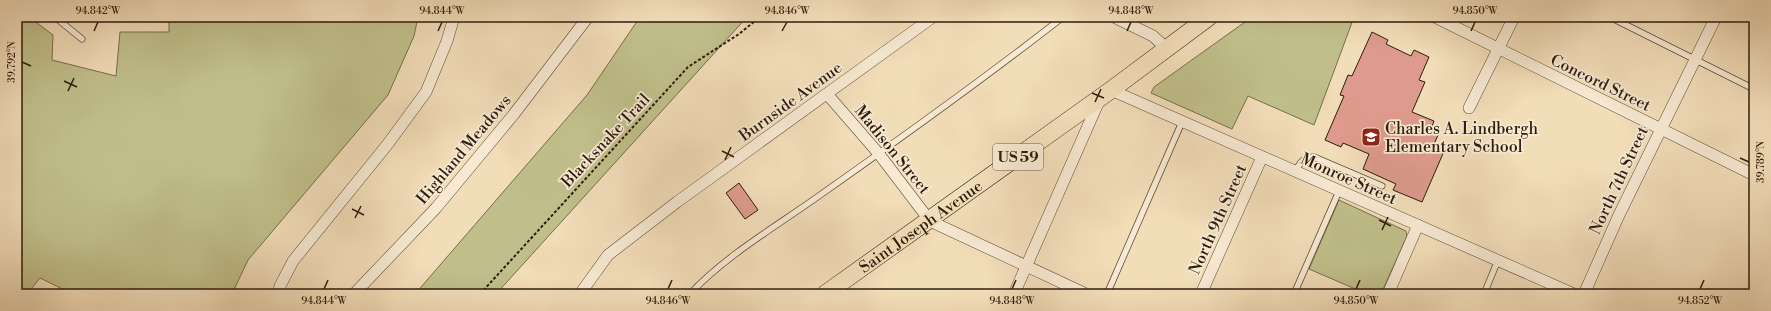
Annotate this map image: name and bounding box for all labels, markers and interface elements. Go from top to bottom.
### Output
text: 94.842°W [76,5,121,17]
text: 94.844°W [419,5,466,17]
text: 94.846°W [764,5,811,17]
text: 94.848°W [1108,5,1155,17]
text: 94.850°W [1452,5,1499,17]
text: 39.792°N [6,41,18,83]
street label: Concord Street [1547,50,1654,116]
street label: Burnside Avenue [734,58,846,147]
street label: Blacksnake Trail [556,89,654,192]
street label: Highland Meadows [412,91,515,209]
street label: Madison Street [850,101,934,198]
place label: Charles A. Lindbergh Elementary School [1385,119,1539,157]
street label: North 7th Street [1585,123,1653,238]
school or university icon: Charles A. Lindbergh Elementary School [1360,126,1382,148]
text: 39.789°N [1755,140,1767,183]
road number: US 59 [993,144,1043,170]
street label: Monroe Street [1297,149,1400,209]
street label: North 9th Street [1185,161,1251,278]
street label: Saint Joseph Avenue [855,176,986,278]
text: 94.844°W [301,295,348,307]
text: 94.846°W [645,295,692,307]
text: 94.848°W [989,295,1036,307]
text: 94.850°W [1333,295,1380,307]
text: 94.852°W [1678,295,1723,307]

